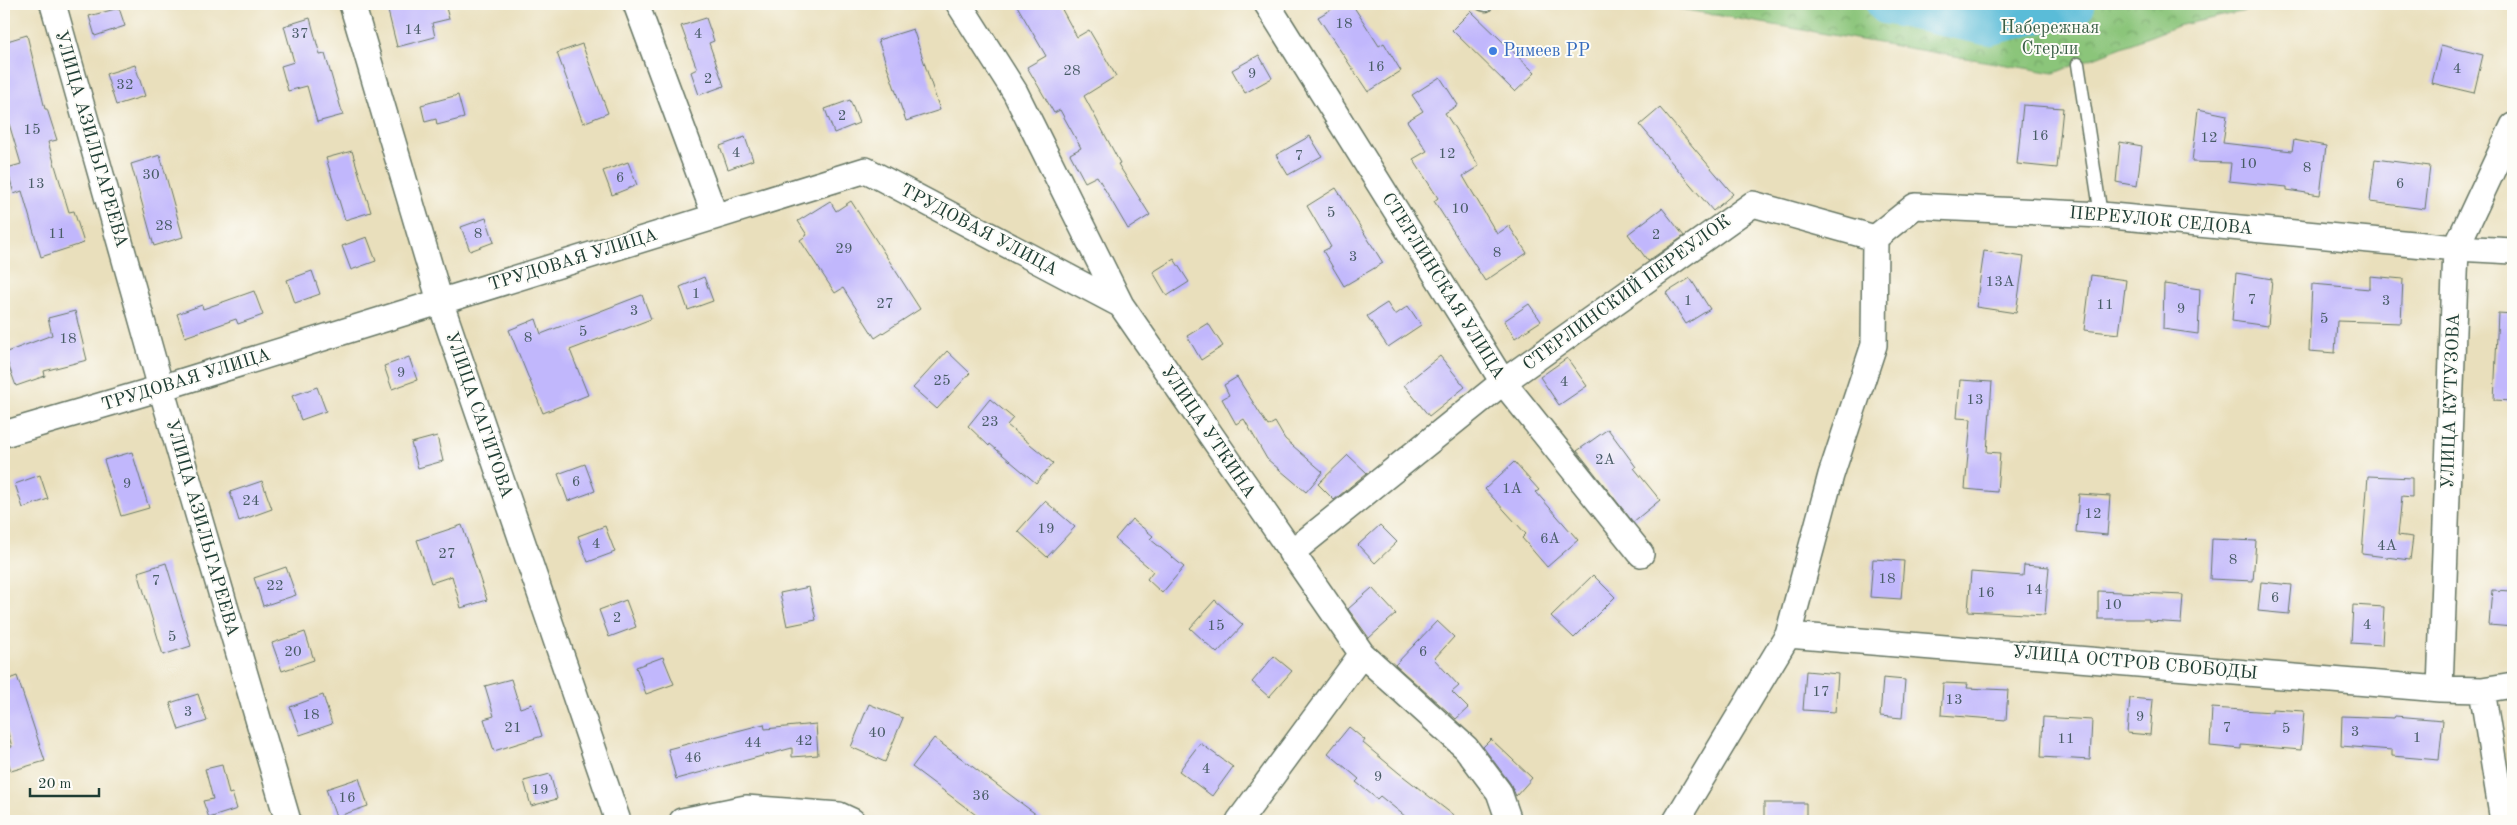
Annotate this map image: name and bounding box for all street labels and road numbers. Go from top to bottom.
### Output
street label: УЛИЦА АЗИЛЬГАРЕЕВА [51,28,131,250]
street label: ТРУДОВАЯ УЛИЦА [897,181,1061,279]
street label: СТЕРЛИНСКАЯ УЛИЦА [1378,190,1508,382]
street label: ПЕРЕУЛОК СЕДОВА [2068,204,2254,238]
street label: СТЕРЛИНСКИЙ ПЕРЕУЛОК [1518,209,1734,374]
street label: ТРУДОВАЯ УЛИЦА [486,226,660,294]
street label: УЛИЦА КУТУЗОВА [2439,313,2463,489]
street label: УЛИЦА САГИТОВА [442,329,516,501]
street label: ТРУДОВАЯ УЛИЦА [99,346,273,414]
street label: УЛИЦА УТКИНА [1157,363,1259,501]
street label: УЛИЦА АЗИЛЬГАРЕЕВА [162,417,242,639]
street label: УЛИЦА ОСТРОВ СВОБОДЫ [2012,643,2258,683]

